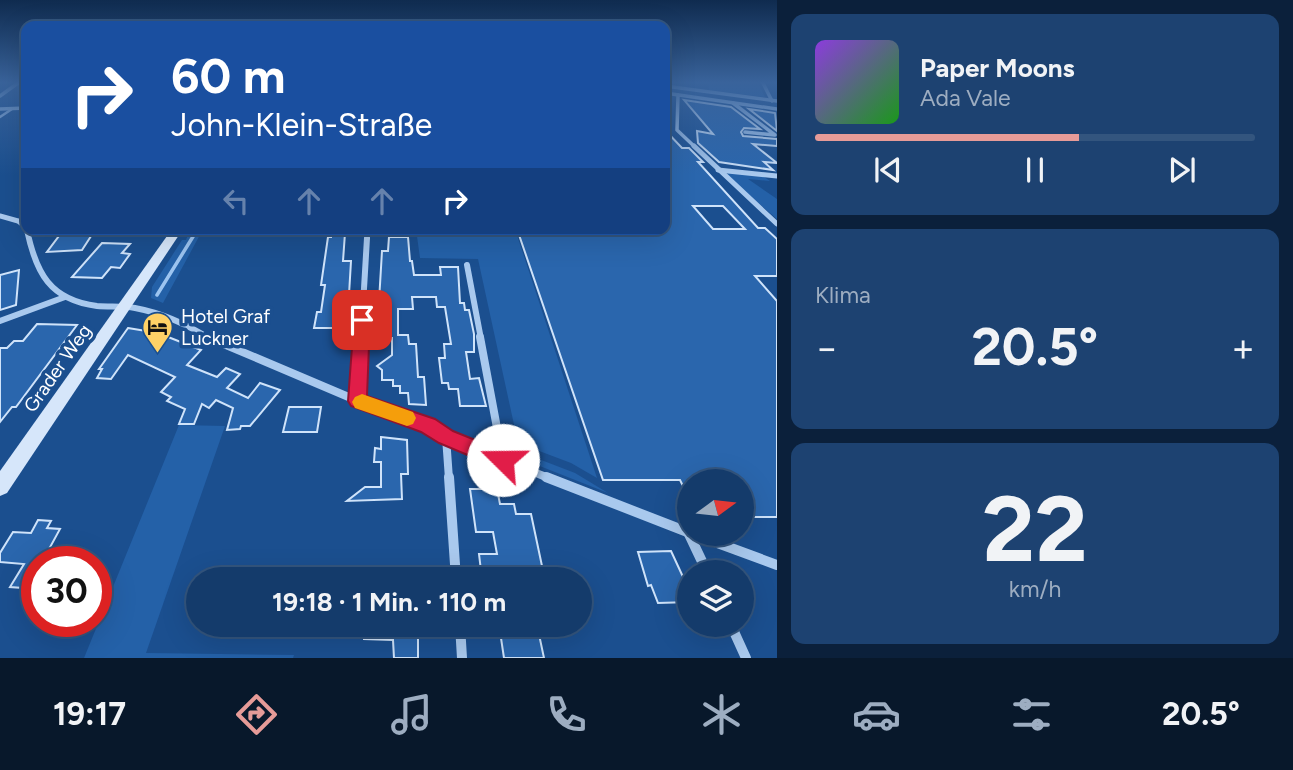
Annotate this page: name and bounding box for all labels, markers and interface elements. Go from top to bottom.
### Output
text: 60 m [171,46,286,105]
icon: right [56,49,147,140]
text: Paper Moons [920,52,1075,84]
text: Ada Vale [920,84,1011,112]
text: John-Klein-Straße [171,106,432,144]
icon: previous [869,151,907,189]
icon: pause [1016,151,1054,189]
icon: next [1163,151,1201,189]
icon: left [217,182,255,220]
icon: ahead [290,182,328,220]
icon: ahead [363,182,401,220]
icon: right [436,182,474,220]
text: Klima [815,281,871,309]
pin [332,290,392,350]
icon: arrive [343,301,381,339]
place label: Hotel Graf Luckner [181,305,270,350]
hotel icon: Hotel Graf Luckner [141,310,175,354]
text: 20.5° [972,316,1098,378]
street label: Grader Weg [19,320,96,417]
text: − [815,325,839,371]
text: + [1231,325,1255,371]
position arrow [466,423,540,497]
north arrow [677,469,754,546]
map controls [677,469,754,637]
text: 22 [982,475,1088,584]
speed limit sign: 30 [21,546,112,637]
button: layers [677,560,754,637]
text: km/h [1009,575,1061,603]
text: 19:18 · 1 Min. · 110 m [272,586,506,618]
icon: directions [232,690,281,739]
icon: music [387,690,436,739]
icon: phone [542,690,591,739]
icon: climate [697,690,746,739]
icon: car [852,690,901,739]
icon: filters [1007,690,1056,739]
text: 19:17 [53,695,126,733]
text: 20.5° [1162,695,1240,733]

